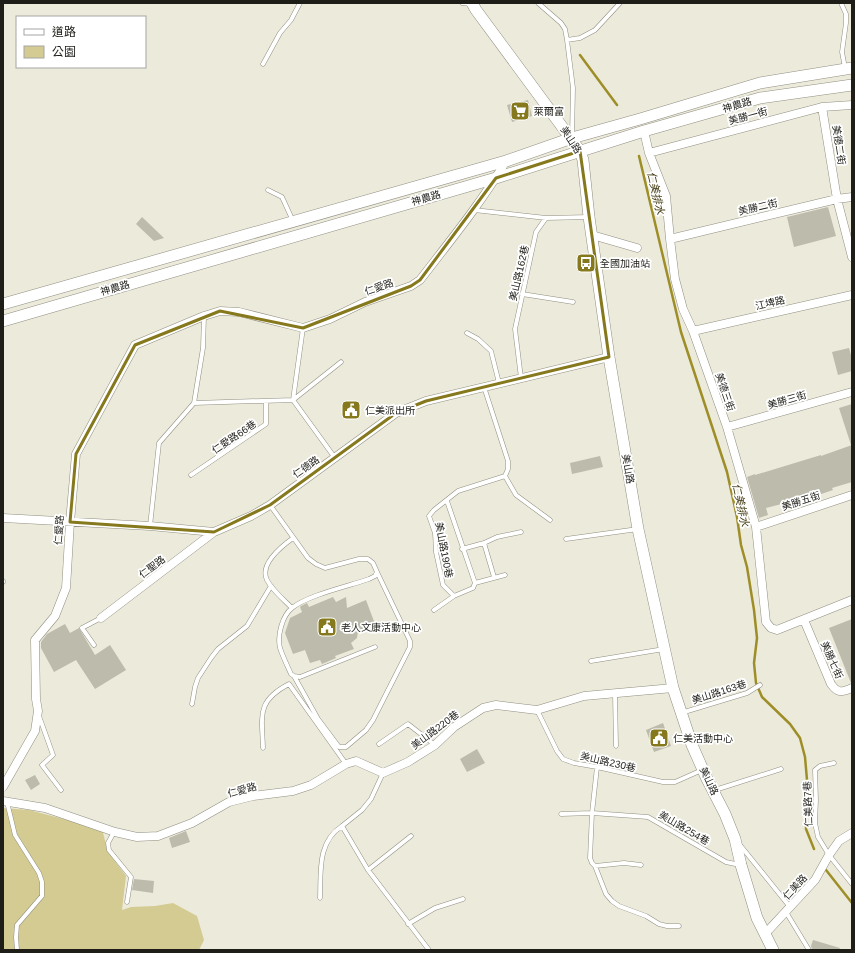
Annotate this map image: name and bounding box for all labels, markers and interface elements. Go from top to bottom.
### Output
legend [16,16,146,68]
text: 道路 [52,25,76,39]
text: 公園 [52,45,76,59]
street label: 神農路 [721,96,753,114]
supermarket icon: 萊爾富 [509,100,531,122]
place label: 萊爾富 [534,106,564,117]
street label: 美勝一街 [727,106,769,126]
street label: 美山路 [558,124,584,156]
street label: 美德二街 [830,124,848,166]
water label: 仁美排水 [645,170,667,217]
street label: 神農路 [410,189,442,207]
street label: 美勝二街 [737,197,779,217]
street label: 美山路162巷 [507,244,531,302]
bus stop icon: 全國加油站 [575,252,597,274]
place label: 全國加油站 [600,258,650,269]
street label: 仁愛路 [363,277,395,297]
street label: 神農路 [99,279,131,297]
street label: 江埤路 [754,294,786,312]
street label: 美德三街 [713,371,737,413]
street label: 美勝三街 [766,389,808,411]
public building icon: 仁美派出所 [340,399,362,421]
place label: 仁美派出所 [365,405,415,416]
street label: 仁愛路66巷 [210,418,258,456]
street label: 美山路 [620,453,636,485]
street label: 仁德路 [291,454,321,480]
water label: 仁美排水 [731,482,752,529]
street label: 美勝五街 [780,490,822,512]
street label: 仁愛路 [52,515,66,545]
street label: 美山路190巷 [433,521,455,579]
street label: 仁聖路 [137,554,167,580]
public building icon: 老人文康活動中心 [316,616,338,638]
place label: 老人文康活動中心 [341,622,421,633]
street label: 美勝七街 [819,639,845,681]
street label: 美山路163巷 [690,678,748,706]
street label: 美山路220巷 [409,709,461,751]
public building icon: 仁美活動中心 [648,727,670,749]
place label: 仁美活動中心 [673,733,733,744]
street label: 美山路230巷 [579,750,637,774]
street label: 美山路 [698,765,720,797]
street label: 仁愛路 [226,781,258,799]
street label: 仁美路7巷 [802,781,814,827]
street label: 美山路254巷 [657,809,711,847]
street label: 仁美路 [781,872,809,902]

